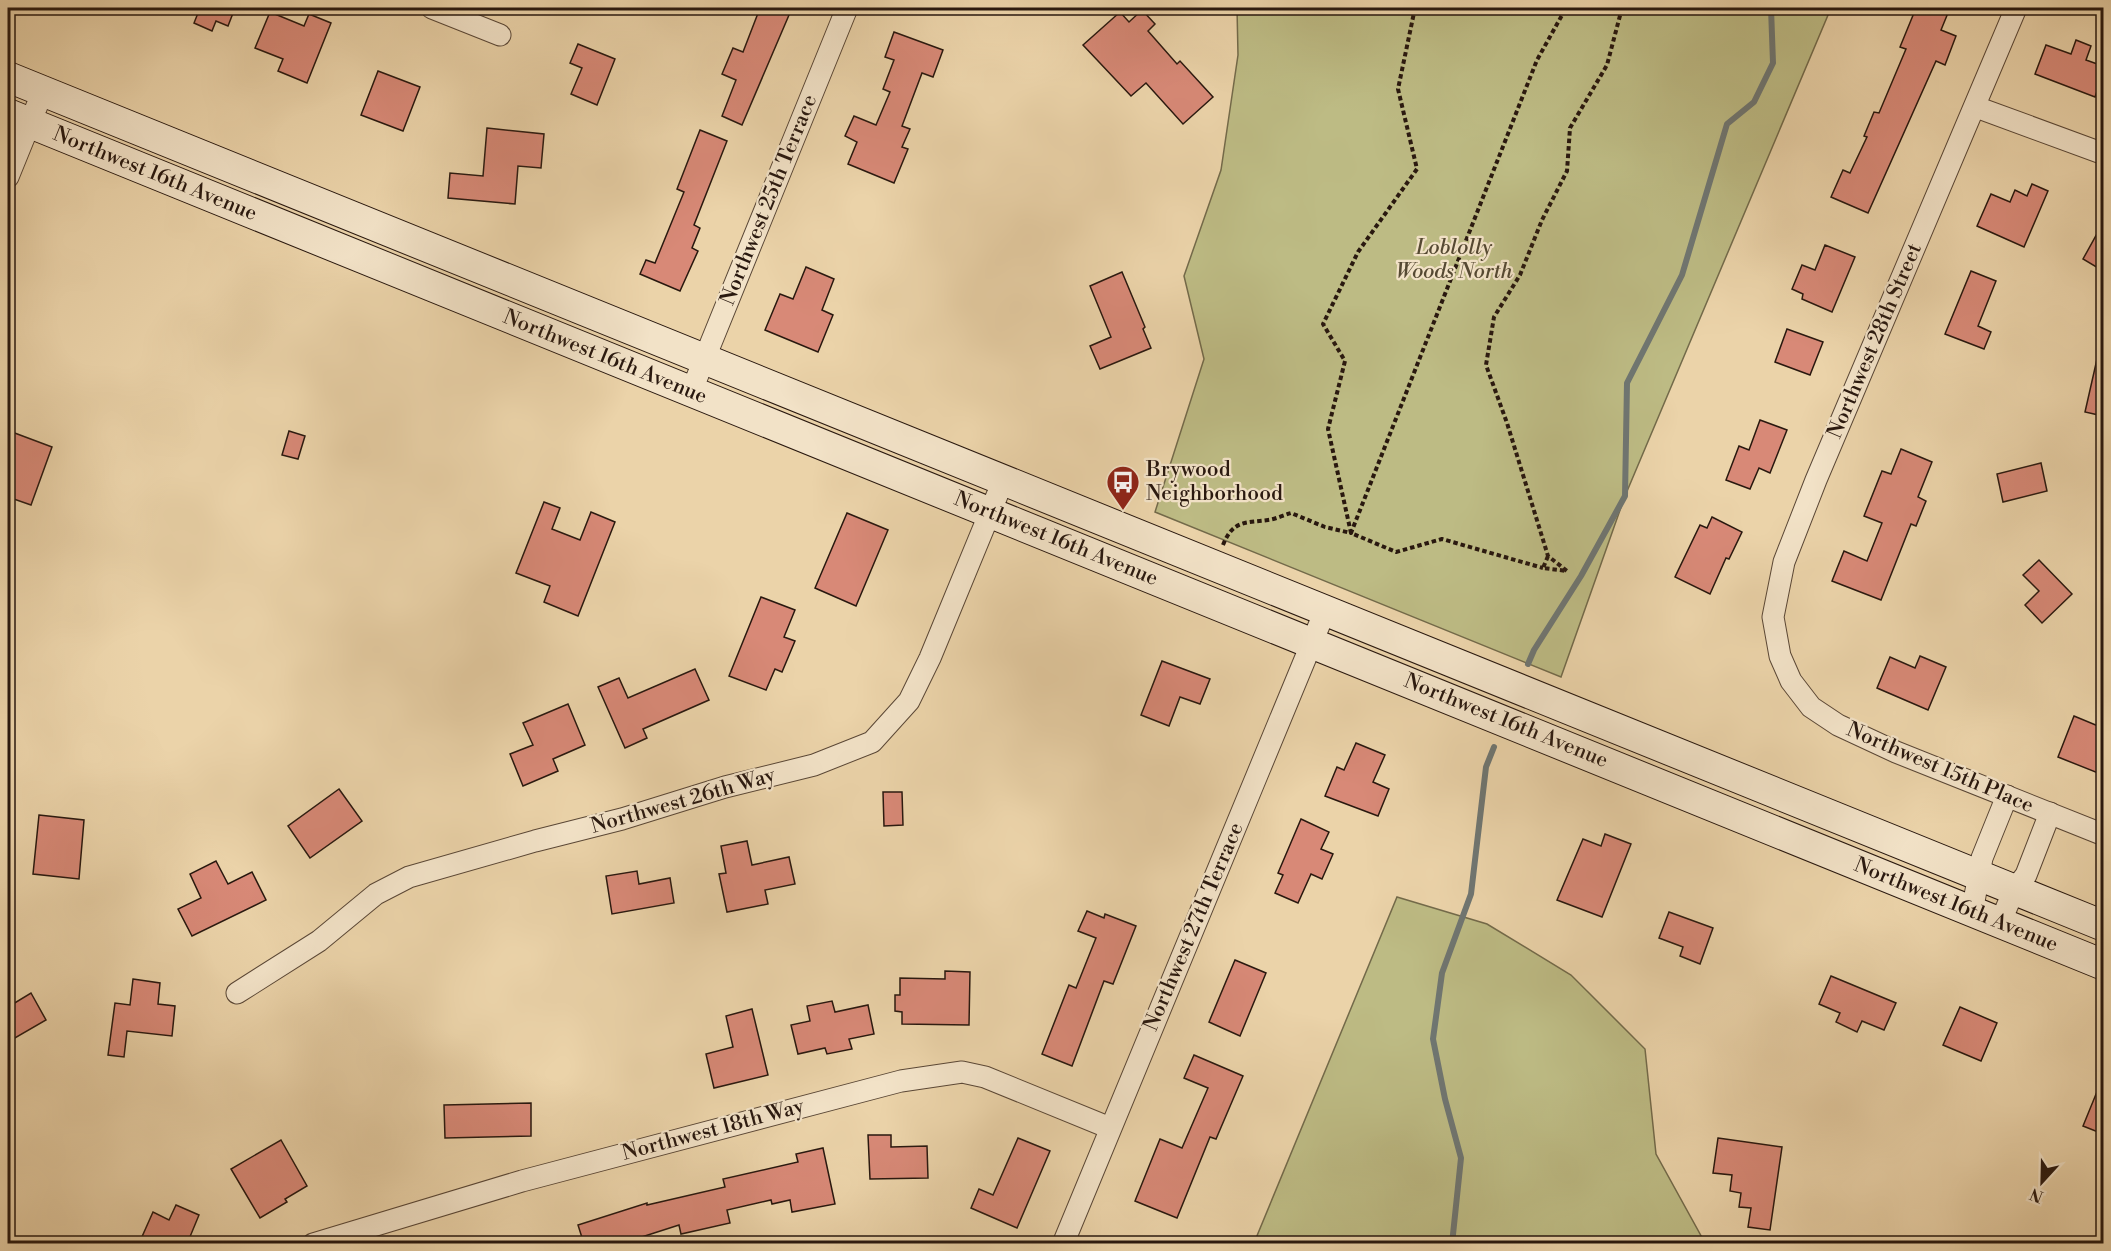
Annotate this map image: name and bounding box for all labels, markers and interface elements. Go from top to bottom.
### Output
street label: Northwest 25th Terrace [715,91,823,309]
street label: Northwest 16th Avenue [49,121,261,227]
park label: Loblolly Woods North [1396,235,1513,285]
street label: Northwest 28th Street [1822,239,1928,442]
street label: Northwest 16th Avenue [499,304,711,410]
place label: Brywood Neighborhood [1145,457,1283,507]
bus stop icon: Brywood Neighborhood [1105,464,1141,511]
street label: Northwest 16th Avenue [950,486,1162,592]
street label: Northwest 16th Avenue [1400,668,1612,774]
street label: Northwest 15th Place [1843,717,2037,819]
street label: Northwest 26th Way [588,762,779,840]
street label: Northwest 27th Terrace [1138,819,1250,1035]
street label: Northwest 16th Avenue [1850,852,2062,958]
street label: Northwest 18th Way [619,1093,808,1167]
north arrow [2012,1152,2072,1212]
text: N [2027,1183,2046,1207]

